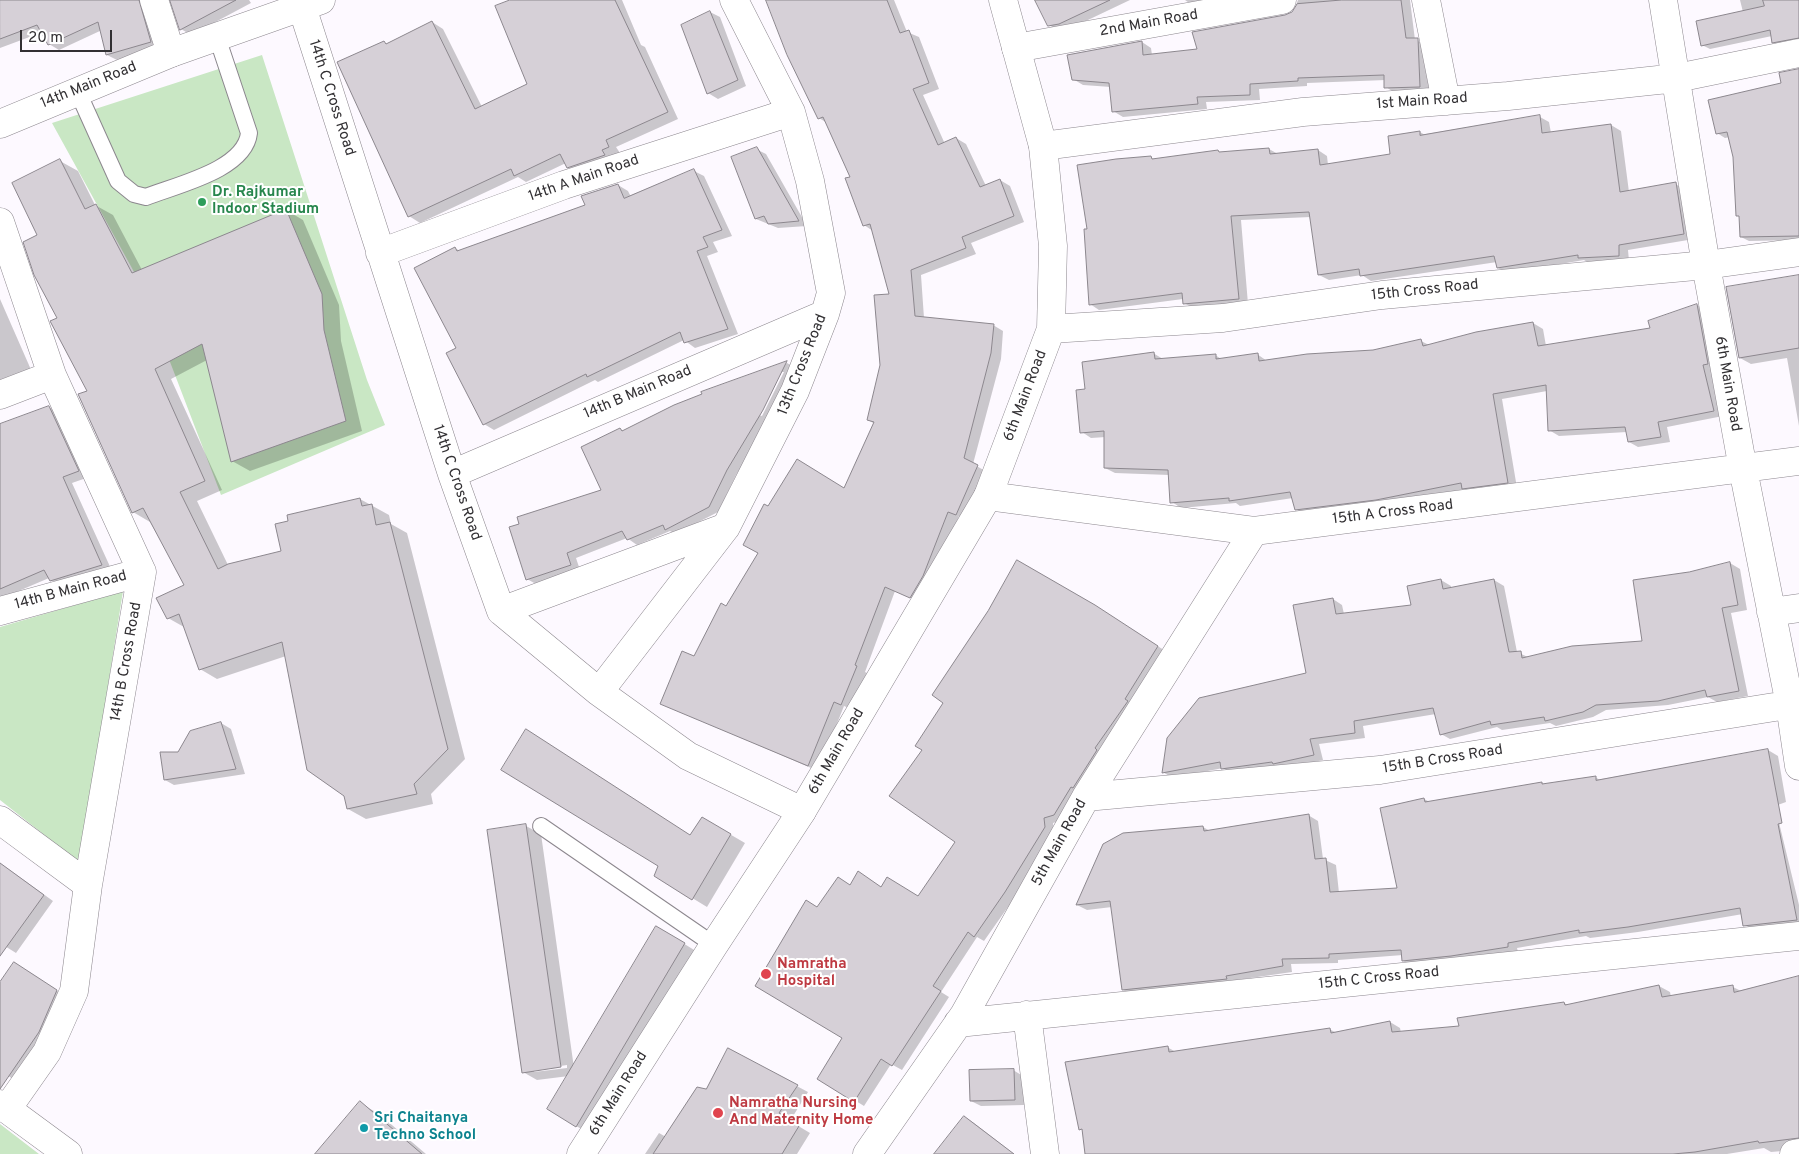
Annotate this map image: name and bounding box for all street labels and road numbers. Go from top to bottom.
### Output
street label: 2nd Main Road [1098,6,1200,42]
street label: 14th C Cross Road [304,38,358,158]
street label: 14th Main Road [38,59,140,113]
street label: 1st Main Road [1376,90,1468,114]
street label: 14th A Main Road [526,152,642,206]
street label: 15th Cross Road [1370,276,1480,306]
street label: 13th Cross Road [775,312,831,418]
street label: 6th Main Road [1710,335,1744,433]
street label: 6th Main Road [1000,348,1052,444]
street label: 14th B Main Road [581,362,695,424]
street label: 14th C Cross Road [428,423,484,543]
street label: 15th A Cross Road [1332,497,1454,529]
street label: 14th B Main Road [13,567,129,615]
street label: 14th B Cross Road [108,601,146,723]
street label: 6th Main Road [805,706,869,798]
street label: 15th B Cross Road [1382,742,1504,778]
street label: 5th Main Road [1029,796,1091,890]
street label: 15th C Cross Road [1318,964,1440,994]
street label: 6th Main Road [586,1048,652,1140]

